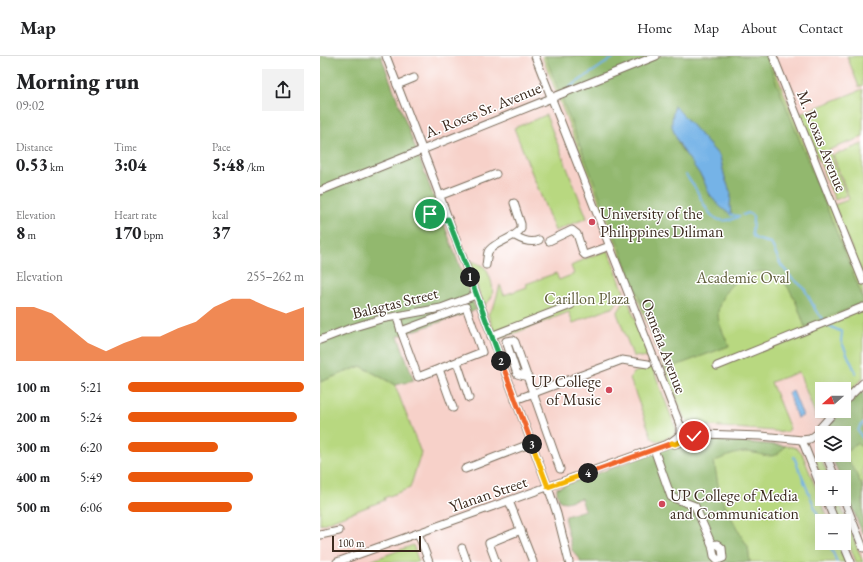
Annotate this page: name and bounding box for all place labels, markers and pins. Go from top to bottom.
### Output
pin [413,197,447,231]
place label: University of the Philippines Diliman [600,203,724,242]
marker: University of the Philippines Diliman [587,217,597,227]
pin: 1 [460,267,480,287]
pin: 2 [491,351,511,371]
place label: UP College of Music [531,371,601,410]
marker: UP College of Music [604,385,614,395]
pin [677,419,711,453]
pin: 3 [522,434,542,454]
pin: 4 [578,463,598,483]
place label: UP College of Media and Communication [670,485,800,524]
marker: UP College of Media and Communication [657,499,667,509]

